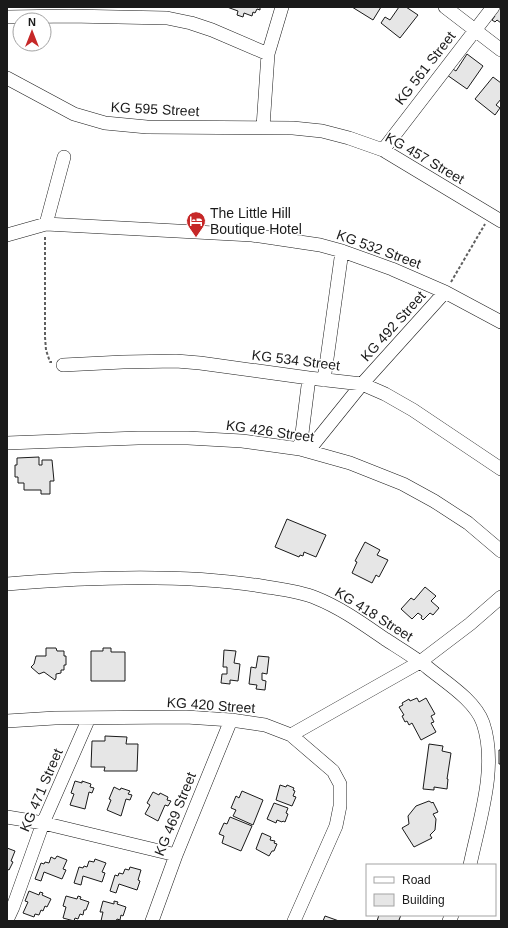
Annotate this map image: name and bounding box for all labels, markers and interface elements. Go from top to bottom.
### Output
north arrow [12,12,52,52]
text: N [28,16,36,28]
street label: KG 561 Street [391,28,459,108]
street label: KG 595 Street [110,99,200,119]
street label: KG 457 Street [383,129,468,187]
place label: The Little Hill Boutique Hotel [210,205,302,237]
hotel icon: The Little Hill Boutique Hotel [185,210,207,238]
street label: KG 532 Street [335,226,424,272]
street label: KG 492 Street [357,288,429,364]
street label: KG 534 Street [251,347,341,373]
street label: KG 426 Street [225,417,315,445]
street label: KG 418 Street [332,584,416,644]
street label: KG 420 Street [166,694,256,716]
street label: KG 471 Street [16,746,66,834]
street label: KG 469 Street [151,770,199,858]
legend [366,864,496,916]
text: Road [402,873,431,887]
text: Building [402,893,445,907]

